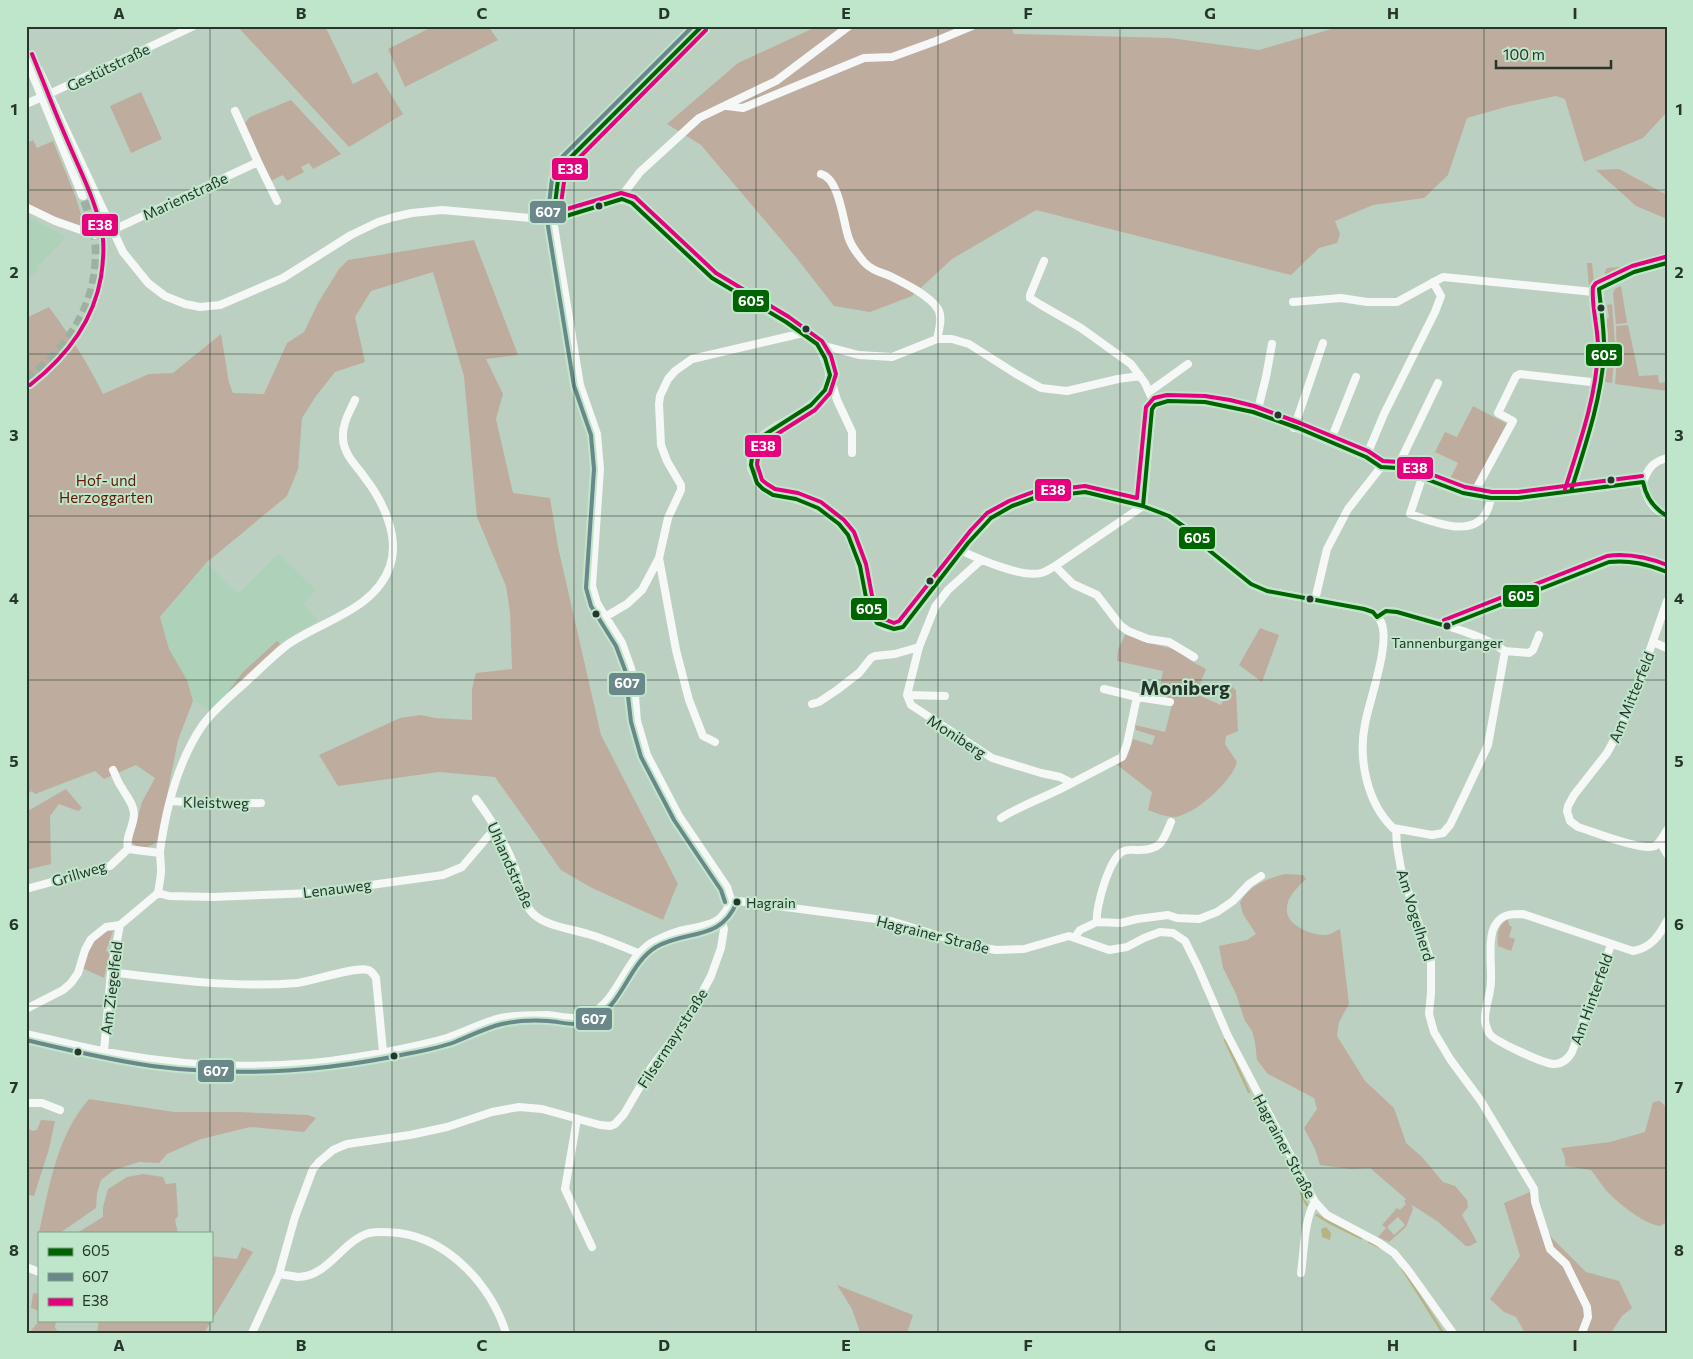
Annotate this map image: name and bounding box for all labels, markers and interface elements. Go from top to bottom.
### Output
text: A [113,3,125,22]
text: B [296,3,307,22]
text: C [477,3,488,22]
text: D [658,3,670,22]
text: E [841,3,851,22]
text: F [1023,3,1033,22]
text: G [1204,3,1216,22]
text: H [1387,3,1399,22]
text: I [1572,3,1578,22]
scale bar [1496,38,1610,70]
street label: Gestütstraße [64,39,152,95]
text: 100 m [1503,45,1545,63]
text: 1 [10,99,18,118]
text: 1 [1675,99,1683,118]
line badge: E38 [551,157,589,181]
text: E38 [557,160,583,177]
street label: Marienstraße [139,168,231,224]
line badge: 607 [529,200,567,224]
unlabelled marker [594,201,604,211]
text: 607 [535,203,561,220]
line badge: E38 [81,213,119,237]
text: E38 [87,216,113,233]
text: 2 [9,262,19,281]
text: 2 [1674,262,1684,281]
line badge: 605 [732,289,770,313]
text: 605 [738,292,764,309]
unlabelled marker [1596,303,1606,313]
unlabelled marker [801,324,811,334]
line badge: 605 [1585,343,1623,367]
text: 605 [1591,346,1617,363]
unlabelled marker [1273,410,1283,420]
text: 3 [9,425,19,444]
text: 3 [1674,425,1684,444]
line badge: E38 [744,434,782,458]
text: E38 [750,437,776,454]
line badge: E38 [1396,456,1434,480]
text: E38 [1402,459,1428,476]
park label: Hof- und Herzoggarten [59,471,153,506]
unlabelled marker [1606,475,1616,485]
line badge: E38 [1034,478,1072,502]
text: E38 [1040,481,1066,498]
line badge: 605 [1178,526,1216,550]
text: 605 [1184,529,1210,546]
unlabelled marker [925,576,935,586]
line badge: 605 [1502,584,1540,608]
text: 605 [1508,587,1534,604]
text: 4 [9,588,19,607]
text: 4 [1674,588,1684,607]
unlabelled marker [1305,594,1315,604]
line badge: 605 [850,597,888,621]
text: 605 [856,600,882,617]
unlabelled marker [591,609,601,619]
marker: Tannenburganger [1442,621,1452,631]
place label: Tannenburganger [1391,634,1503,651]
street label: Am Mitterfeld [1605,649,1657,745]
line badge: 607 [608,672,646,696]
text: 607 [614,674,640,691]
district label: Moniberg [1140,675,1230,699]
street label: Moniberg [924,710,990,762]
text: 5 [9,751,19,770]
text: 5 [1674,751,1684,770]
street label: Kleistweg [183,792,249,812]
street label: Uhlandstraße [484,819,538,911]
street label: Grillweg [49,856,109,890]
street label: Am Vogelherd [1393,867,1439,963]
street label: Lenauweg [302,875,372,901]
place label: Hagrain [746,894,796,911]
marker: Hagrain [732,897,742,907]
street label: Hagrainer Straße [875,911,991,957]
text: 6 [9,914,19,933]
text: 6 [1674,914,1684,933]
street label: Am Ziegelfeld [96,940,126,1036]
street label: Am Hinterfeld [1566,951,1616,1047]
street label: Filsermayrstraße [633,985,711,1091]
line badge: 607 [575,1007,613,1031]
text: 607 [581,1010,607,1027]
unlabelled marker [73,1047,83,1057]
unlabelled marker [389,1051,399,1061]
line badge: 607 [197,1059,235,1083]
text: 607 [203,1062,229,1079]
text: 7 [10,1077,19,1096]
text: 7 [1675,1077,1684,1096]
street label: Hagrainer Straße [1250,1091,1320,1201]
legend [38,1232,212,1322]
text: 8 [9,1240,19,1259]
text: 8 [1674,1240,1684,1259]
text: 605 [82,1241,110,1259]
text: 607 [82,1267,109,1285]
text: E38 [82,1291,109,1309]
text: A [113,1335,125,1354]
text: B [296,1335,307,1354]
text: C [477,1335,488,1354]
text: D [658,1335,670,1354]
text: E [841,1335,851,1354]
text: F [1023,1335,1033,1354]
text: G [1204,1335,1216,1354]
text: H [1387,1335,1399,1354]
text: I [1572,1335,1578,1354]

